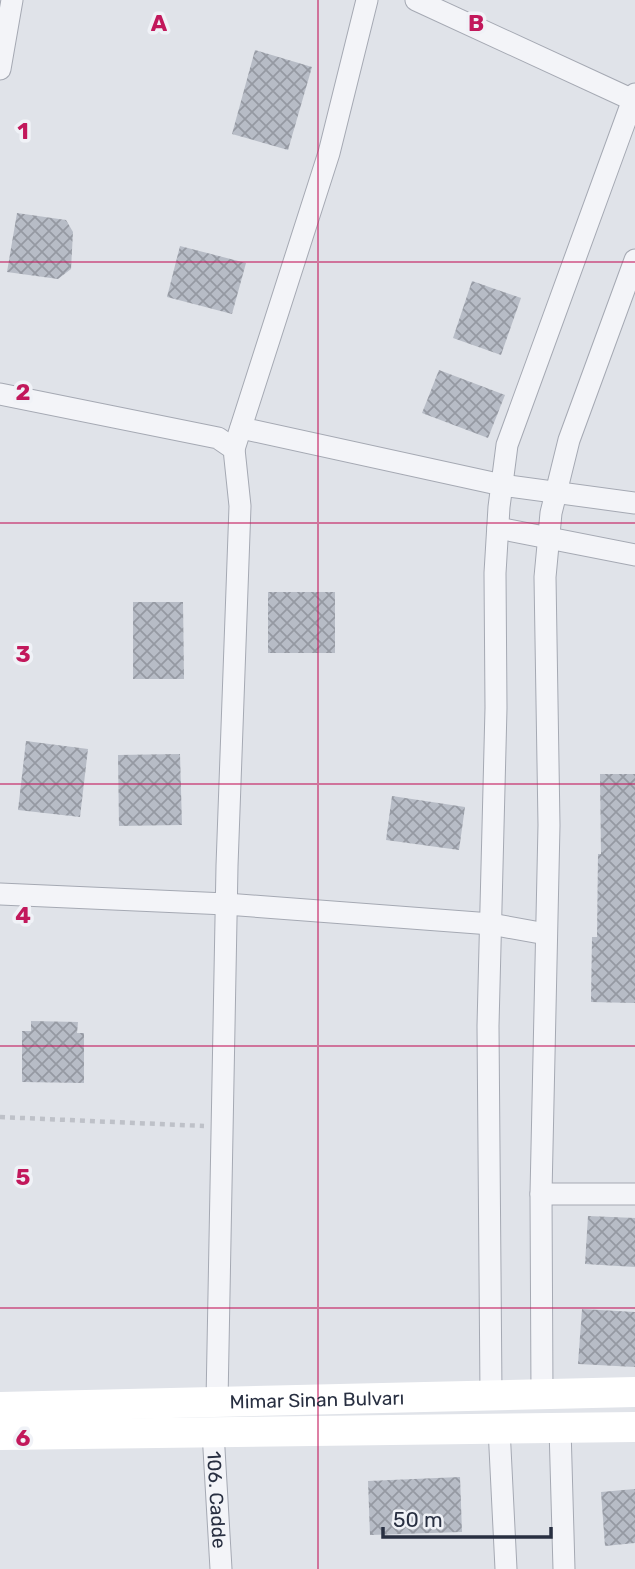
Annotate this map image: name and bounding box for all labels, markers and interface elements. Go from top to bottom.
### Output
text: A [151,9,168,37]
text: B [468,9,484,37]
text: 1 [17,117,29,145]
text: 2 [16,378,30,406]
text: 3 [15,640,31,668]
text: 4 [15,901,31,929]
text: 5 [16,1163,31,1191]
street label: Mimar Sinan Bulvarı [229,1386,404,1414]
text: 6 [16,1424,31,1452]
street label: 106. Cadde [202,1451,231,1549]
scale bar [383,1496,551,1540]
text: 50 m [393,1507,443,1532]

